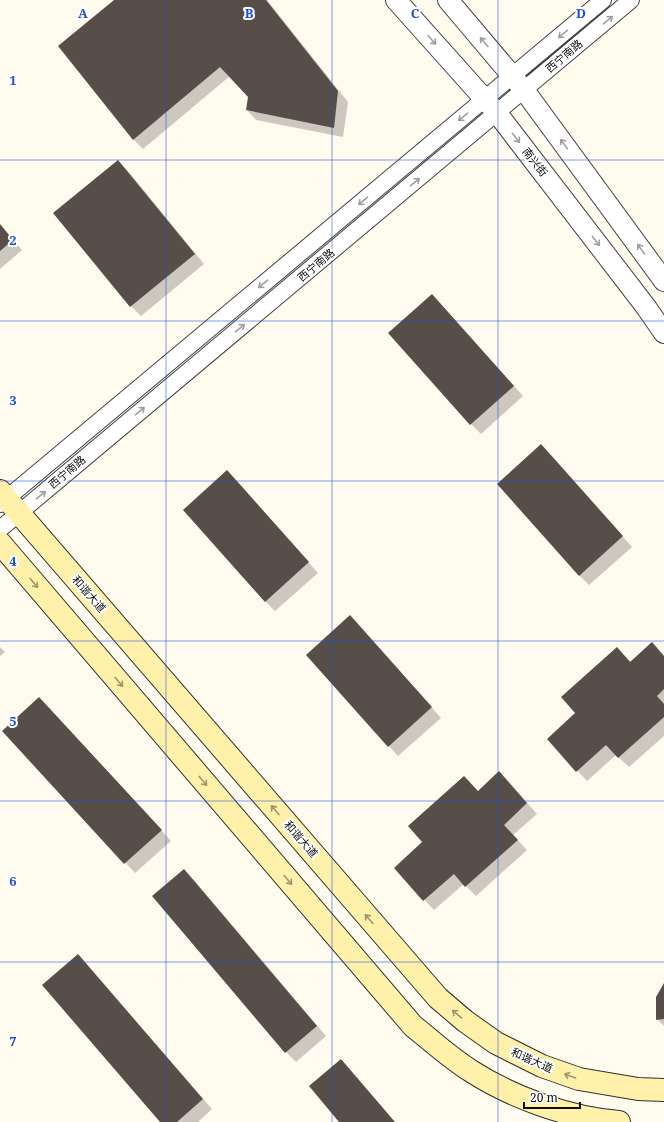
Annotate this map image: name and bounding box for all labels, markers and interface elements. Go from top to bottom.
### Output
text: A [78,4,88,22]
text: B [245,4,254,22]
text: C [411,4,420,22]
text: D [576,4,586,22]
one-way arrow [602,15,613,24]
one-way arrow [558,30,568,39]
one-way arrow [427,34,436,45]
street label: 西宁南路 [542,36,585,76]
one-way arrow [479,37,488,48]
text: 1 [9,71,17,89]
one-way arrow [458,113,468,122]
one-way arrow [512,132,521,143]
one-way arrow [560,139,568,150]
street label: 南兴街 [519,144,551,179]
one-way arrow [410,177,420,186]
one-way arrow [358,196,369,205]
text: 2 [9,231,17,249]
one-way arrow [591,235,600,246]
one-way arrow [637,244,645,255]
street label: 西宁南路 [294,245,337,285]
one-way arrow [258,280,269,289]
one-way arrow [235,323,245,332]
text: 3 [9,391,17,409]
one-way arrow [135,407,146,416]
street label: 西宁南路 [45,452,88,492]
one-way arrow [35,490,46,499]
text: 4 [9,552,17,570]
street label: 和谐大道 [69,572,109,615]
one-way arrow [30,578,39,589]
one-way arrow [114,677,123,687]
text: 5 [9,712,17,730]
one-way arrow [199,776,208,786]
one-way arrow [271,804,280,815]
street label: 和谐大道 [281,817,321,860]
text: 6 [9,872,17,890]
one-way arrow [283,875,292,885]
one-way arrow [365,913,374,924]
one-way arrow [452,1010,463,1019]
text: 7 [9,1032,17,1050]
street label: 和谐大道 [509,1044,555,1075]
one-way arrow [565,1072,577,1080]
scale bar [524,1084,580,1110]
text: 20 m [530,1089,558,1106]

